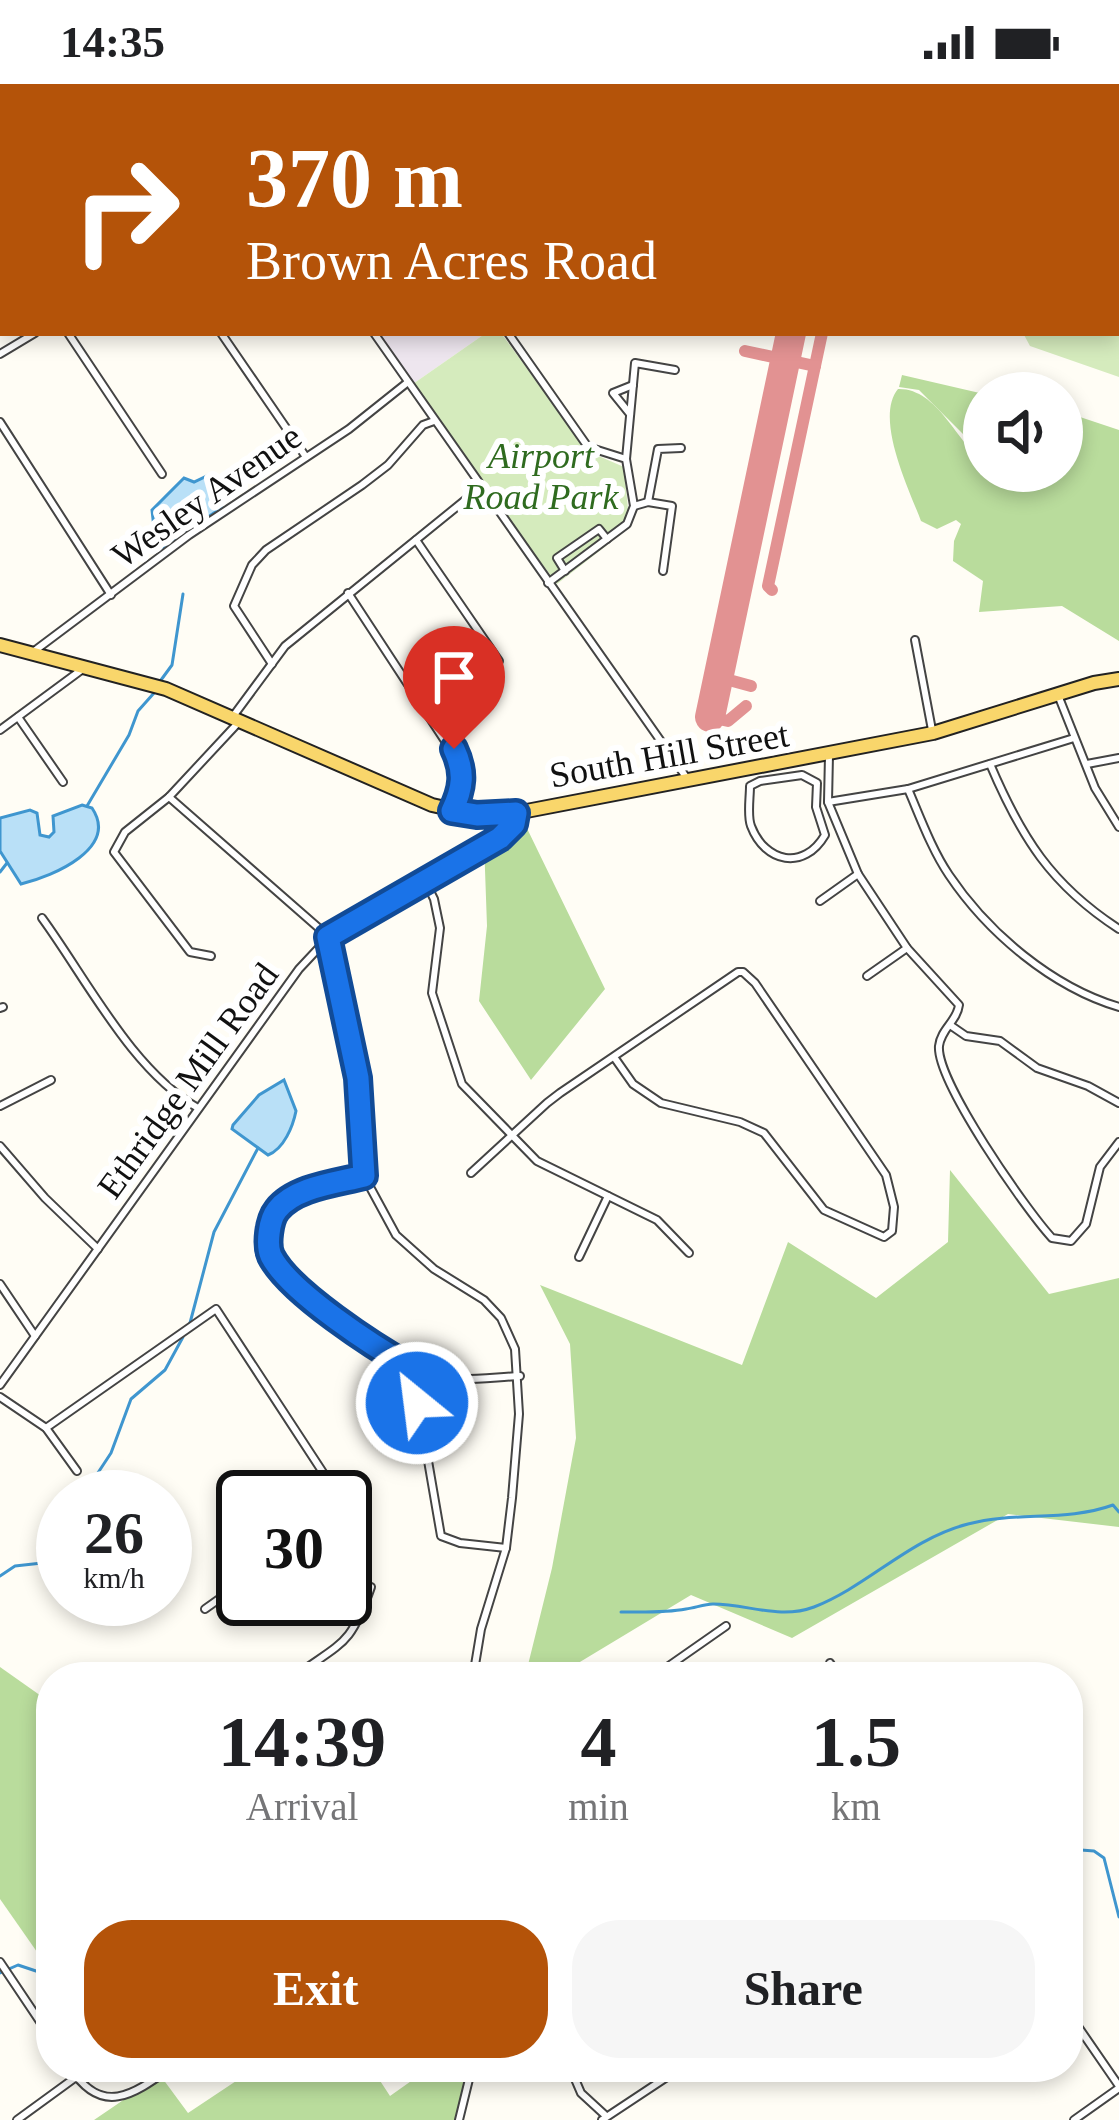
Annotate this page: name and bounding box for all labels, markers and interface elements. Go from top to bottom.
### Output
text: 14:35 [60,17,165,67]
icon: right [48,132,204,288]
text: 370 m [246,132,463,225]
text: Brown Acres Road [246,231,657,291]
map controls [963,372,1083,492]
button: sound [963,372,1083,492]
street label: Wesley Avenue [104,416,309,576]
park label: Airport Road Park [463,436,620,517]
pin [403,626,505,749]
icon: arrive [421,644,487,710]
street label: South Hill Street [547,714,792,796]
street label: Ethridge Mill Road [89,956,286,1206]
position arrow [354,1340,480,1466]
speed limit sign: 30 [216,1470,372,1626]
text: 26 [84,1500,144,1566]
text: km/h [83,1561,145,1594]
text: 14:39 [218,1702,386,1782]
text: 4 [580,1702,616,1782]
text: 1.5 [811,1702,901,1782]
text: Arrival [246,1785,358,1828]
text: min [568,1785,629,1828]
text: km [831,1785,881,1828]
button: Exit [84,1920,548,2058]
button: Share [572,1920,1035,2058]

